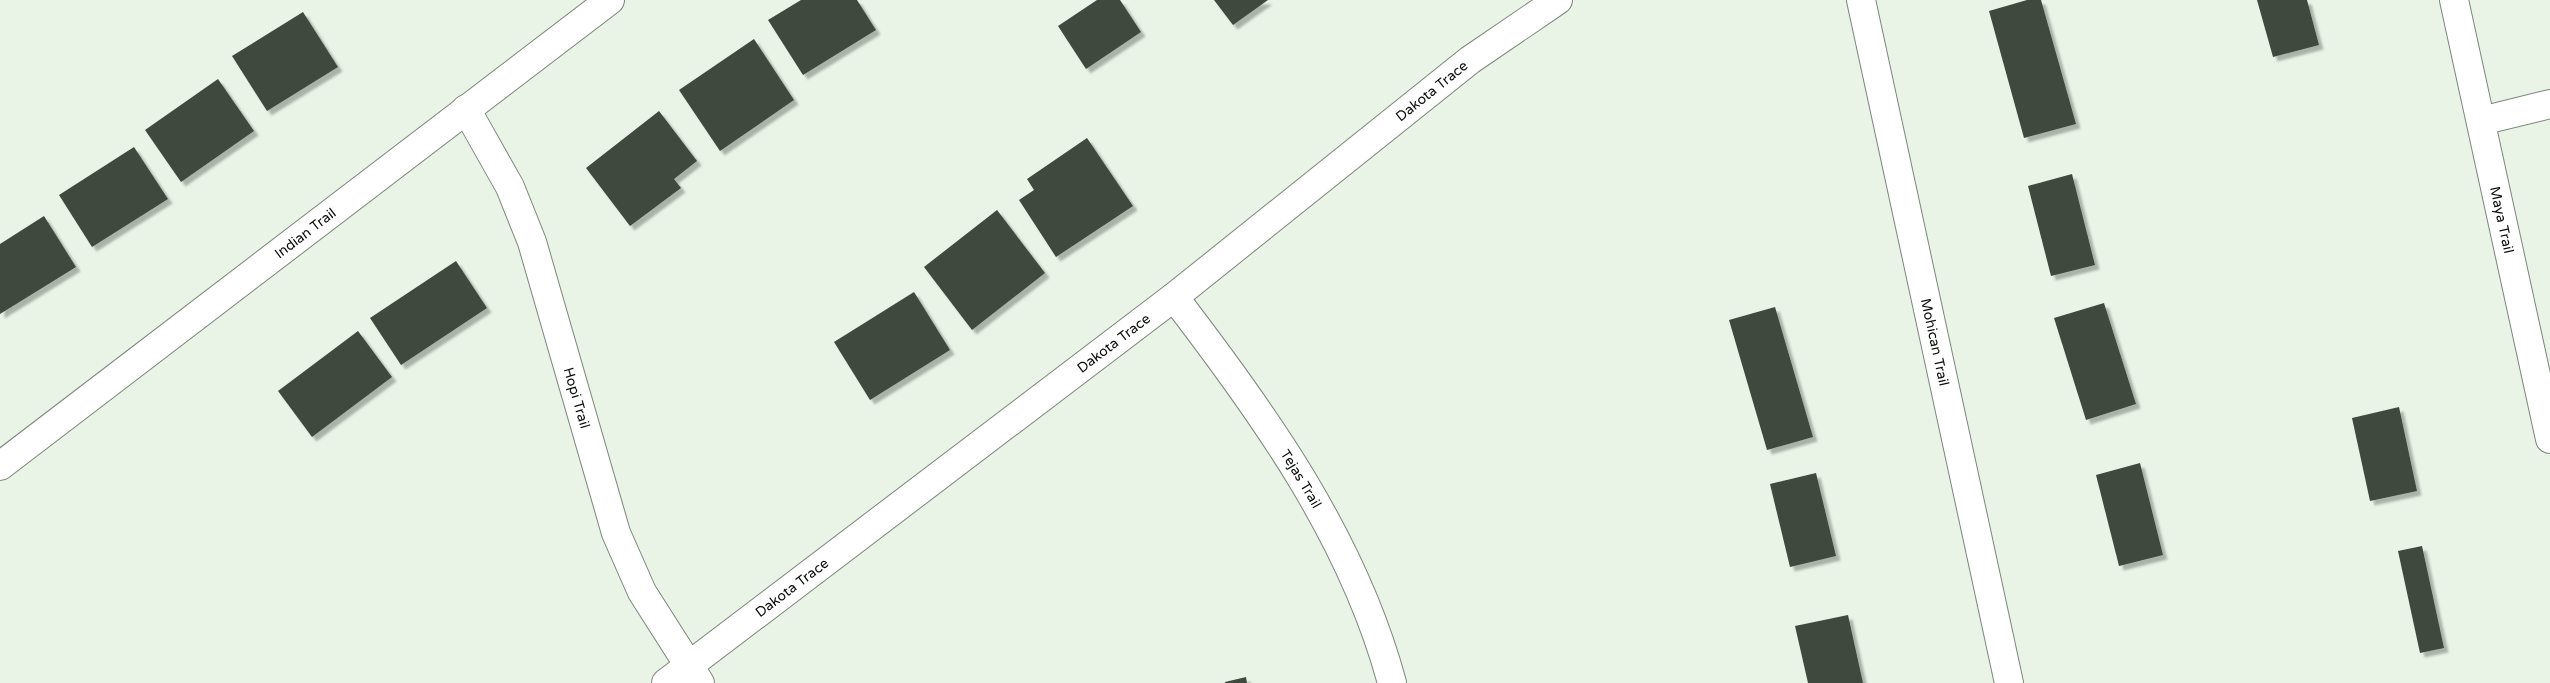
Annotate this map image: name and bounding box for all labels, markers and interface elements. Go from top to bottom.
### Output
street label: Dakota Trace [1392,57,1471,125]
street label: Maya Trail [2486,185,2518,255]
street label: Indian Trail [271,204,339,262]
street label: Mohican Trail [1917,297,1953,388]
street label: Dakota Trace [1074,310,1153,376]
street label: Hopi Trail [560,365,594,430]
street label: Tejas Trail [1277,446,1325,511]
street label: Dakota Trace [752,554,832,621]

